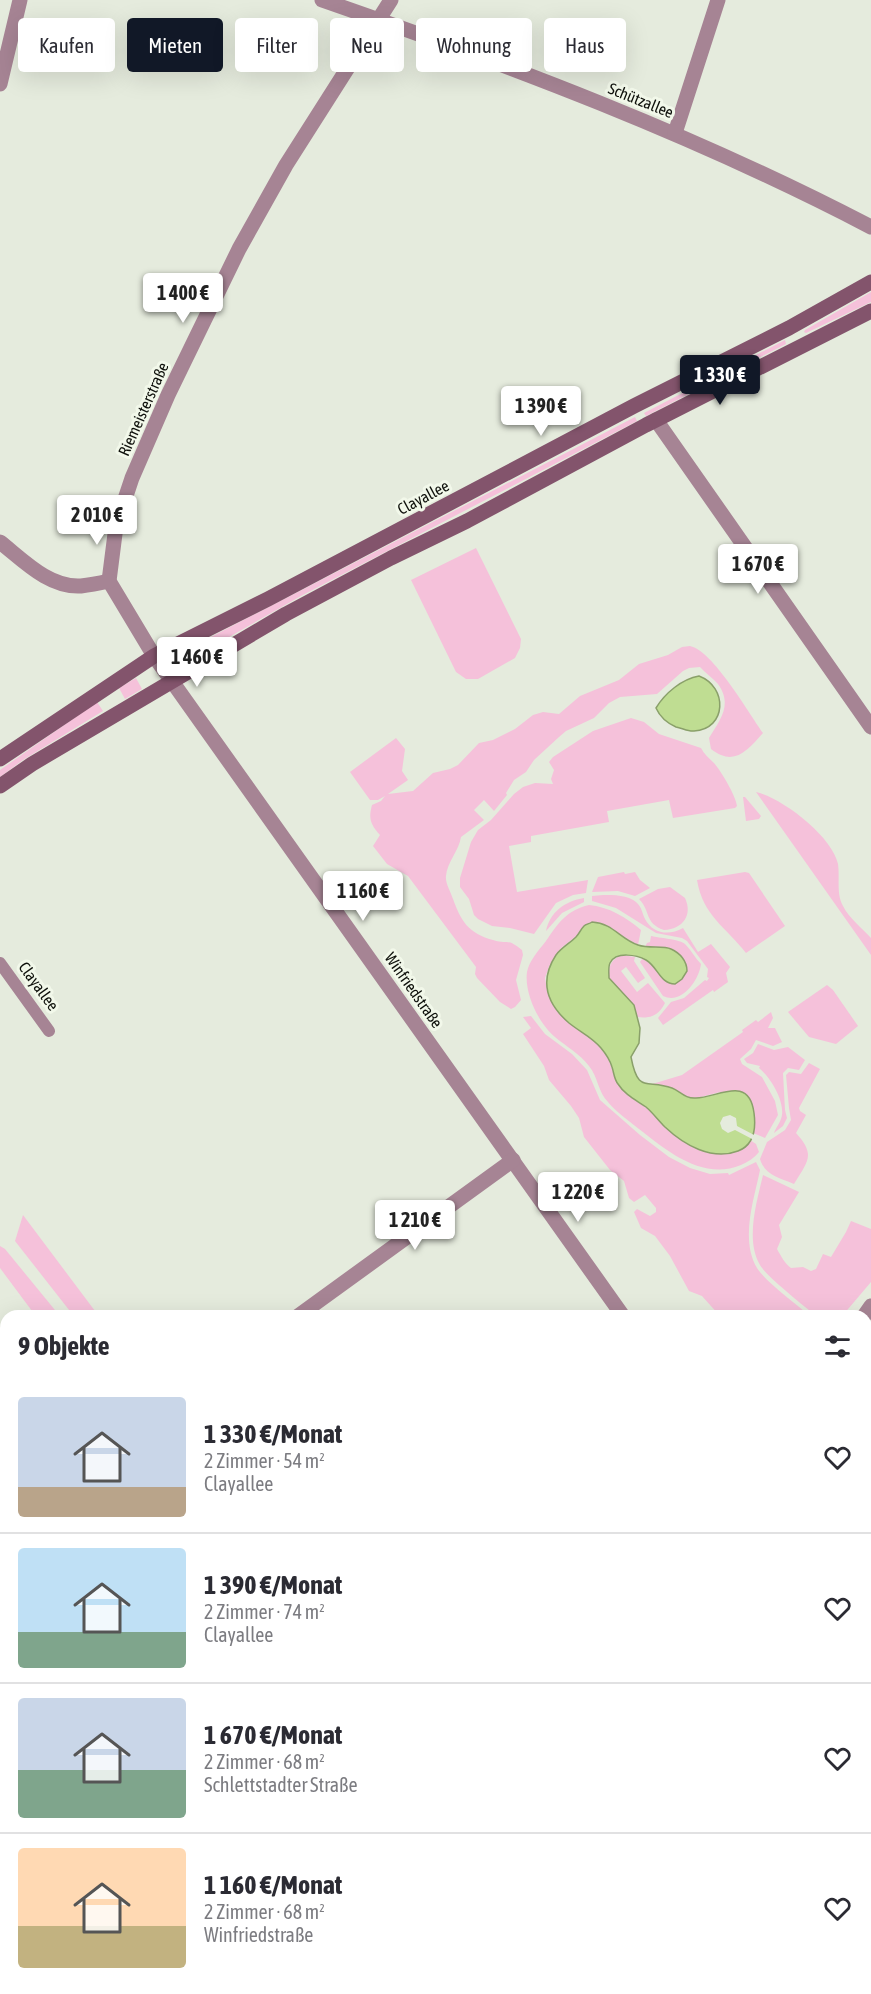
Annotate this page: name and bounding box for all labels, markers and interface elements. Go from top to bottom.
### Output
chip: Kaufen [18,18,115,72]
chip: Mieten [127,18,223,72]
chip: Filter [235,18,318,72]
chip: Neu [330,18,404,72]
chip: Wohnung [416,18,532,72]
chip: Haus [544,18,626,72]
street label: Schützallee [606,79,676,121]
pin: 1 400 € [128,273,238,324]
text: 1 400 € [157,281,209,304]
pin: 1 330 € [665,355,775,406]
street label: Riemeisterstraße [114,359,172,459]
text: 1 330 € [694,363,746,386]
pin: 1 390 € [486,386,596,437]
text: 1 390 € [515,394,567,417]
street label: Clayallee [394,476,452,519]
pin: 2 010 € [42,495,152,546]
text: 2 010 € [71,503,123,526]
pin: 1 670 € [703,544,813,595]
text: 1 670 € [732,552,784,575]
pin: 1 460 € [142,637,252,688]
text: 1 460 € [171,645,223,668]
pin: 1 160 € [308,871,418,922]
text: 1 160 € [337,879,389,902]
street label: Winfriedstraße [382,949,446,1031]
street label: Clayallee [15,958,63,1014]
pin: 1 220 € [523,1172,633,1223]
text: 1 220 € [552,1180,604,1203]
pin: 1 210 € [360,1200,470,1251]
text: 1 210 € [389,1208,441,1231]
icon: filters [821,1330,854,1363]
text: 9 Objekte [18,1331,110,1361]
text: 1 330 €/Monat [204,1419,342,1449]
icon: home [66,1421,138,1493]
icon: heart [821,1441,854,1474]
text: 2 Zimmer · 54 m² [204,1449,325,1472]
text: Clayallee [204,1472,273,1495]
text: 1 390 €/Monat [204,1570,342,1600]
icon: home [66,1572,138,1644]
icon: heart [821,1592,854,1625]
text: 2 Zimmer · 74 m² [204,1600,325,1623]
text: Clayallee [204,1623,273,1646]
text: 1 670 €/Monat [204,1720,342,1750]
icon: home [66,1722,138,1794]
icon: heart [821,1742,854,1775]
text: 2 Zimmer · 68 m² [204,1750,325,1773]
text: Schlettstadter Straße [204,1773,358,1796]
text: 1 160 €/Monat [204,1870,342,1900]
icon: home [66,1872,138,1944]
icon: heart [821,1892,854,1925]
text: 2 Zimmer · 68 m² [204,1900,325,1923]
text: Winfriedstraße [204,1923,313,1946]

